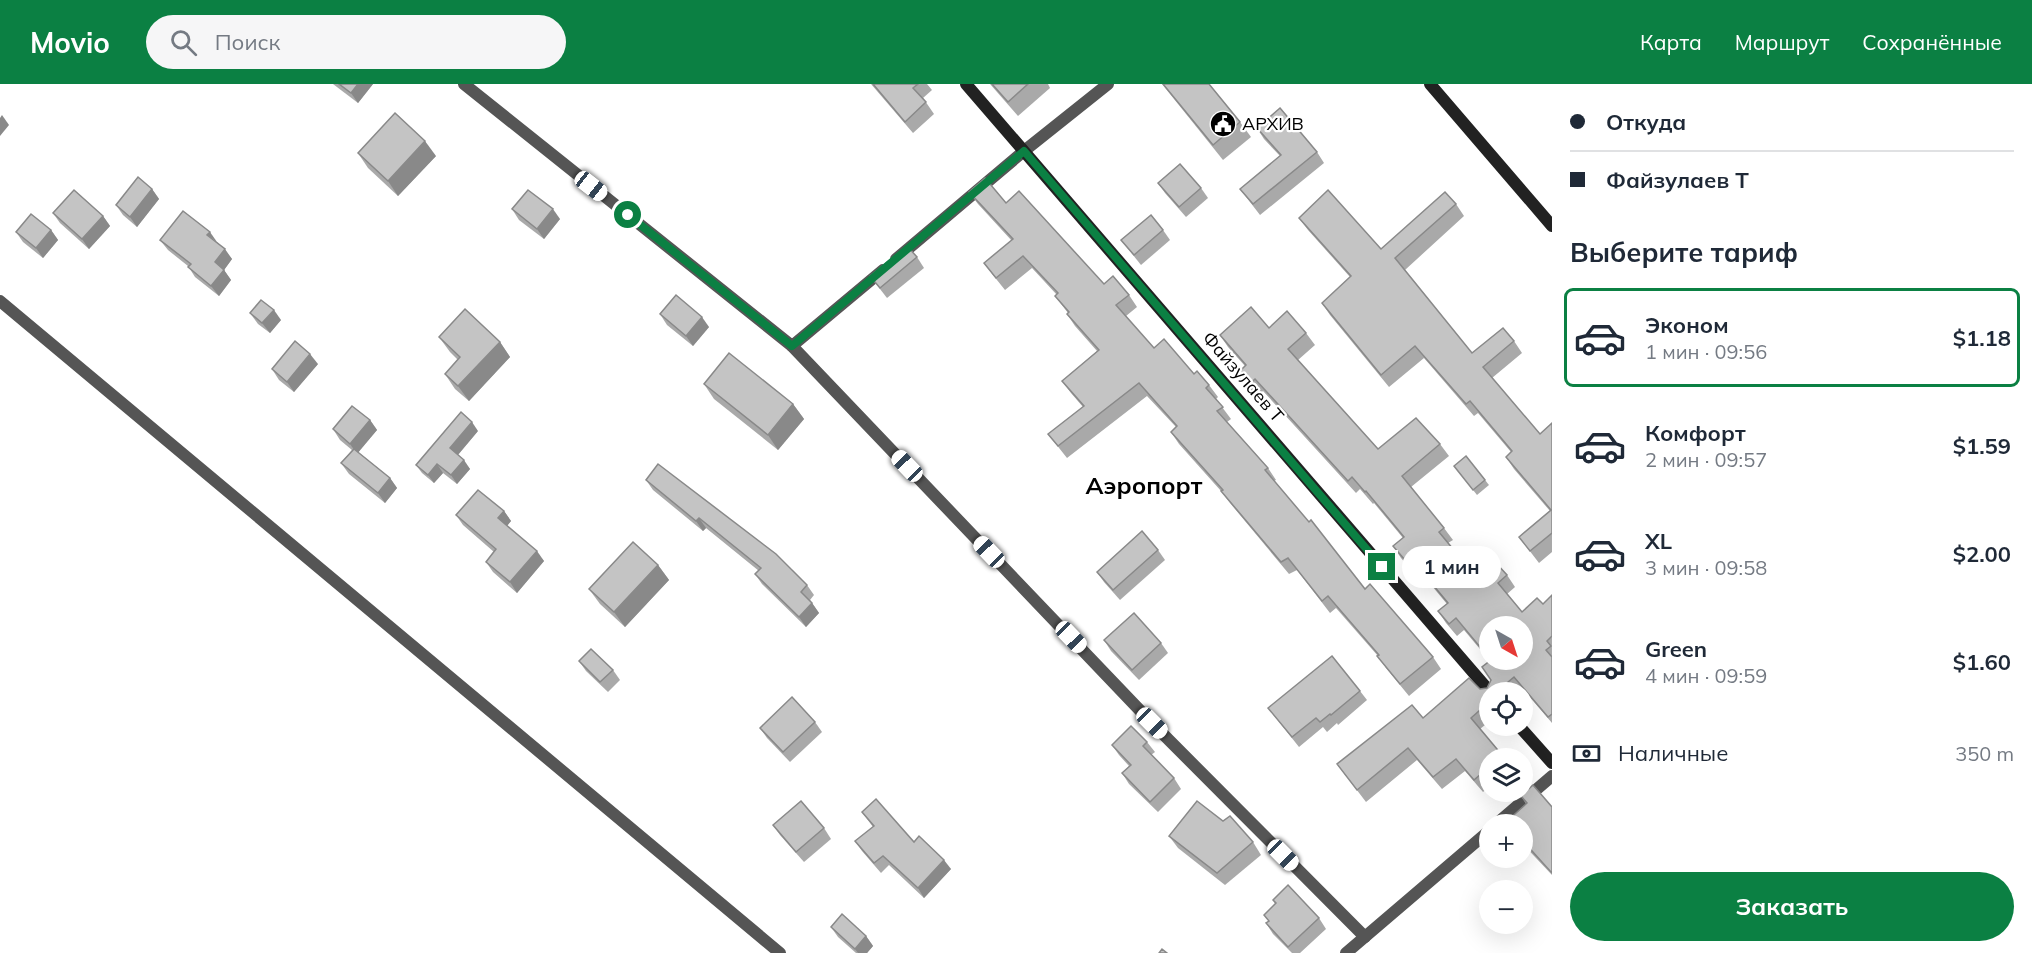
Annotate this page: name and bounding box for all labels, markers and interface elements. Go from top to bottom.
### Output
search box [146,15,566,69]
text: Movio [30,25,110,60]
icon: search [167,26,200,59]
text: Поиск [215,28,280,56]
text: Карта [1640,29,1702,55]
text: Маршрут [1735,29,1829,55]
text: Сохранённые [1862,29,2002,55]
text: Откуда [1606,108,1686,136]
public building icon: АРХИВ [1208,109,1238,139]
place label: АРХИВ [1242,112,1304,135]
text: Файзулаев Т [1606,166,1749,194]
car [571,168,611,204]
route start [614,201,641,228]
text: Выберите тариф [1570,235,1798,269]
icon: car [1573,311,1627,365]
text: Эконом [1645,311,1729,339]
text: $1.18 [1953,324,2011,352]
street label: Файзулаев Т [1198,327,1289,427]
text: 1 мин · 09:56 [1645,339,1767,364]
icon: car [1573,419,1627,473]
text: Комфорт [1645,419,1746,447]
text: $1.59 [1953,432,2011,460]
car [888,447,926,485]
text: 2 мин · 09:57 [1645,447,1767,472]
district label: Аэропорт [1086,470,1203,500]
icon: car [1573,527,1627,581]
text: XL [1645,527,1672,555]
car [970,533,1008,571]
text: $2.00 [1953,540,2011,568]
callout: 1 мин [1403,546,1502,588]
route end [1368,553,1395,580]
text: 1 мин [1423,554,1480,579]
text: 3 мин · 09:58 [1645,555,1767,580]
north arrow [1479,616,1533,670]
map controls [1479,616,1533,934]
car [1052,618,1090,656]
icon: car [1573,635,1627,689]
text: Green [1645,635,1707,663]
text: $1.60 [1953,648,2011,676]
text: 4 мин · 09:59 [1645,663,1767,688]
button: locate [1479,682,1533,736]
car [1133,704,1171,742]
icon: cash [1570,737,1603,770]
text: Наличные [1618,739,1728,767]
text: 350 m [1955,741,2014,766]
button: layers [1479,748,1533,802]
button: + [1479,814,1533,868]
car [1264,836,1302,874]
button: Заказать [1570,872,2014,941]
button: − [1479,880,1533,934]

